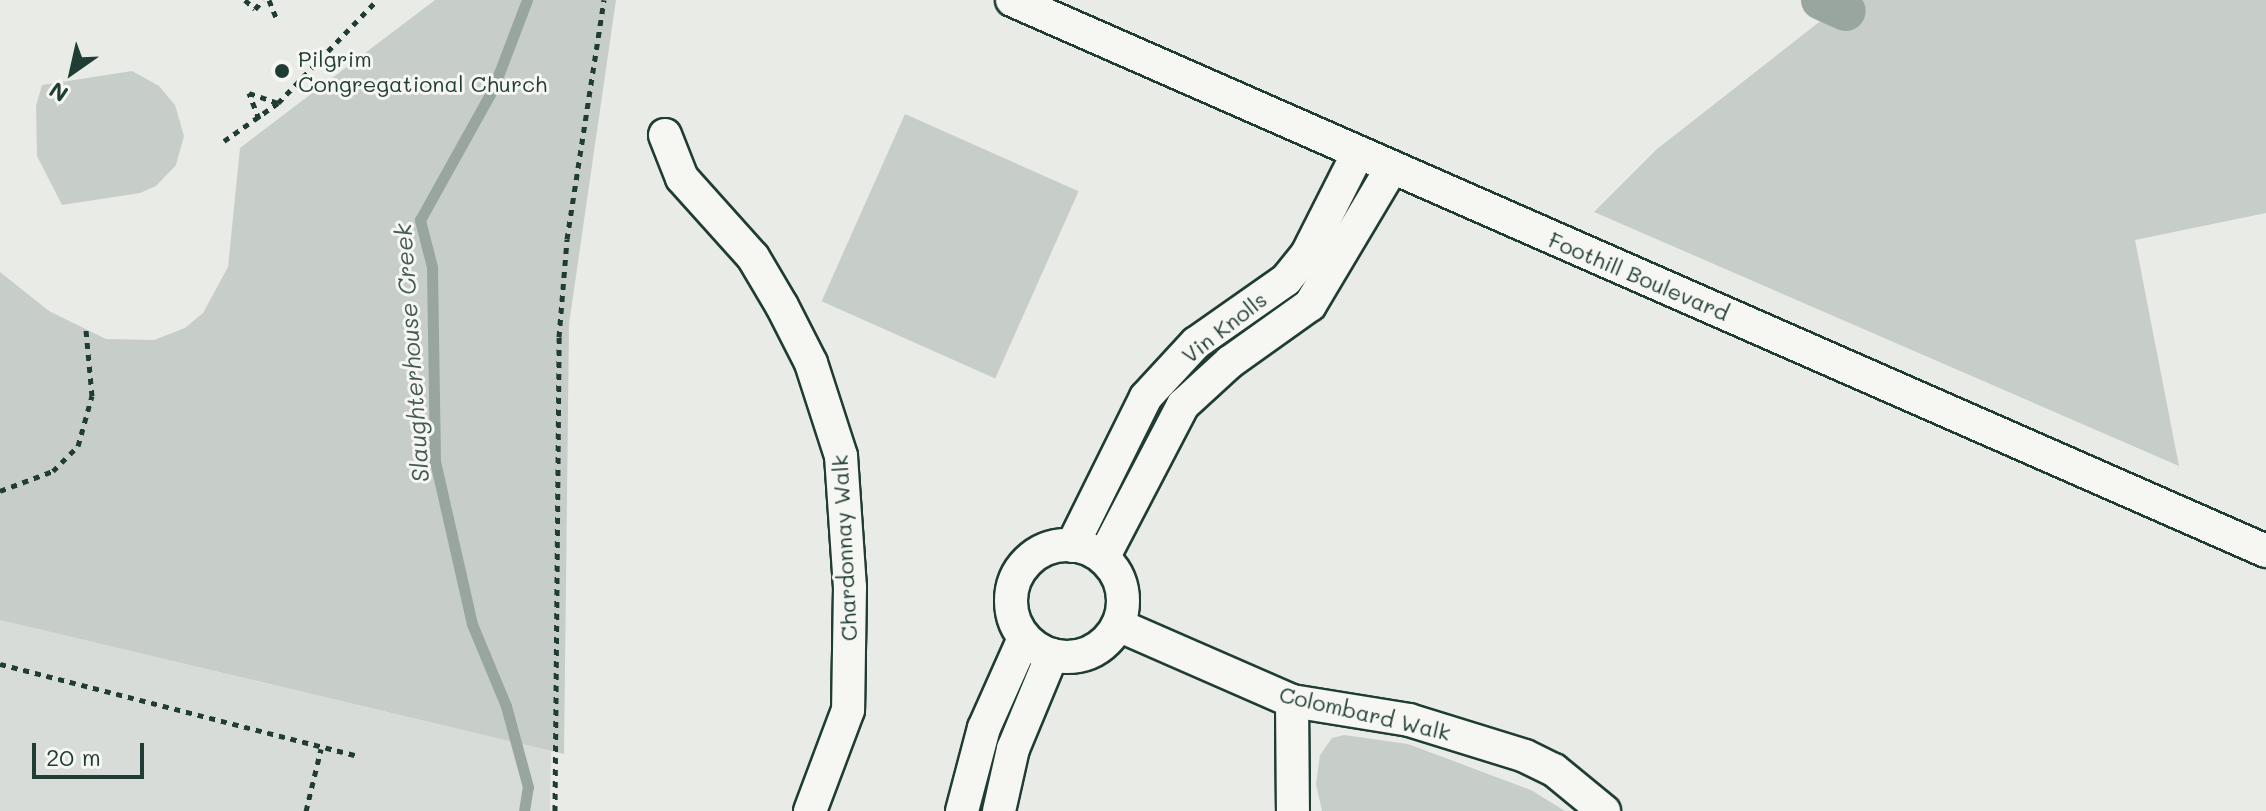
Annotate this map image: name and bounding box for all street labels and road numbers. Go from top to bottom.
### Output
street label: Foothill Boulevard [1545,226,1733,326]
street label: Vin Knolls [1176,286,1272,368]
street label: Chardonnay Walk [826,454,862,642]
street label: Colombard Walk [1277,680,1453,746]

